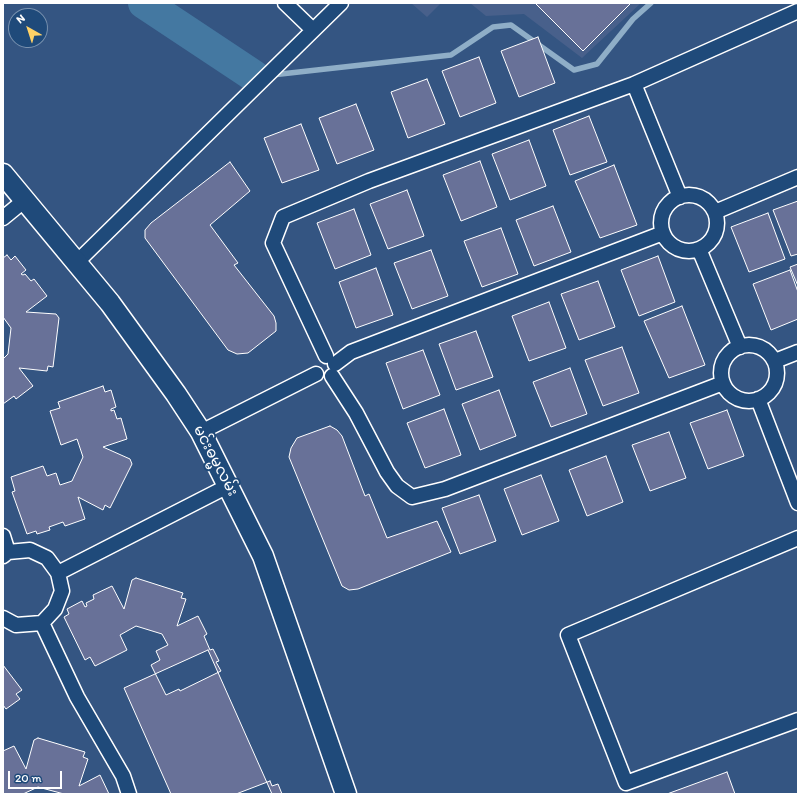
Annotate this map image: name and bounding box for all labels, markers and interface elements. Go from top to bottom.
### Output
north arrow [8,8,48,48]
text: N [14,12,28,26]
street label: မင်းဓမ္မလမ်း [189,423,241,499]
scale bar [10,763,64,789]
text: 20 m [15,771,42,785]

